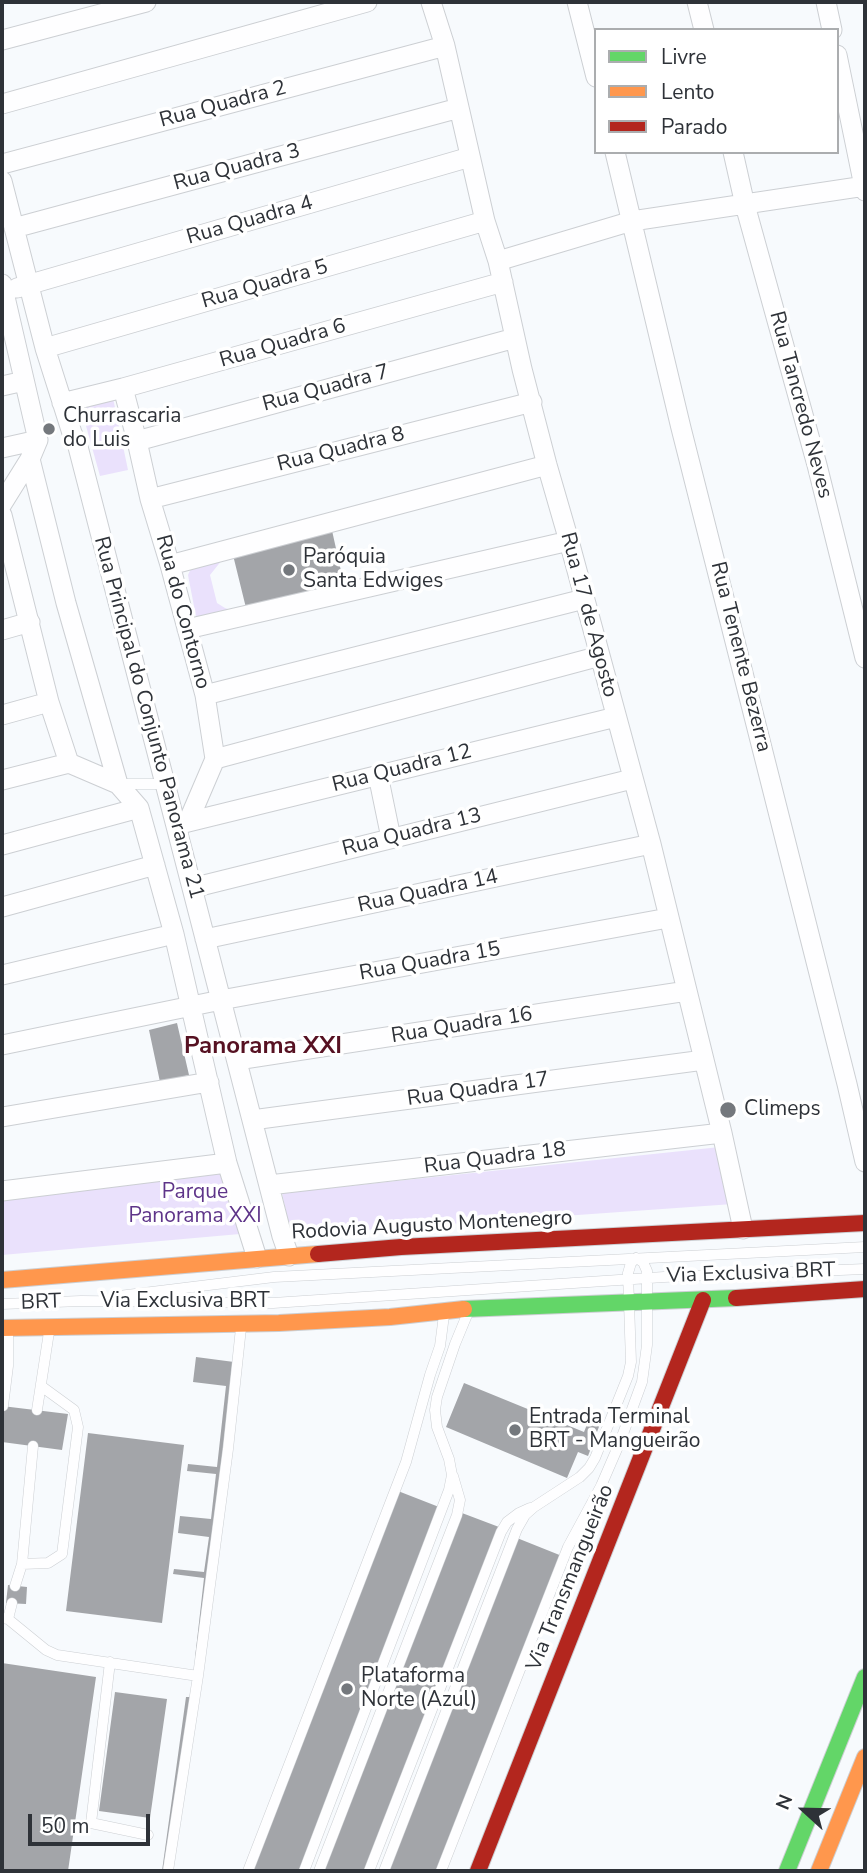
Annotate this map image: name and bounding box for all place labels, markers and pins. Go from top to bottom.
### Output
place label: Churrascaria do Luis [63,404,181,454]
marker: Churrascaria do Luis [41,421,57,437]
place label: Paróquia Santa Edwiges [303,545,443,595]
marker: Paróquia Santa Edwiges [281,562,297,578]
place label: Climeps [744,1097,821,1123]
marker: Climeps [718,1100,738,1120]
place label: Entrada Terminal BRT - Mangueirão [529,1405,701,1455]
marker: Entrada Terminal BRT - Mangueirão [507,1422,523,1438]
place label: Plataforma Norte (Azul) [361,1664,477,1714]
marker: Plataforma Norte (Azul) [339,1681,355,1697]

